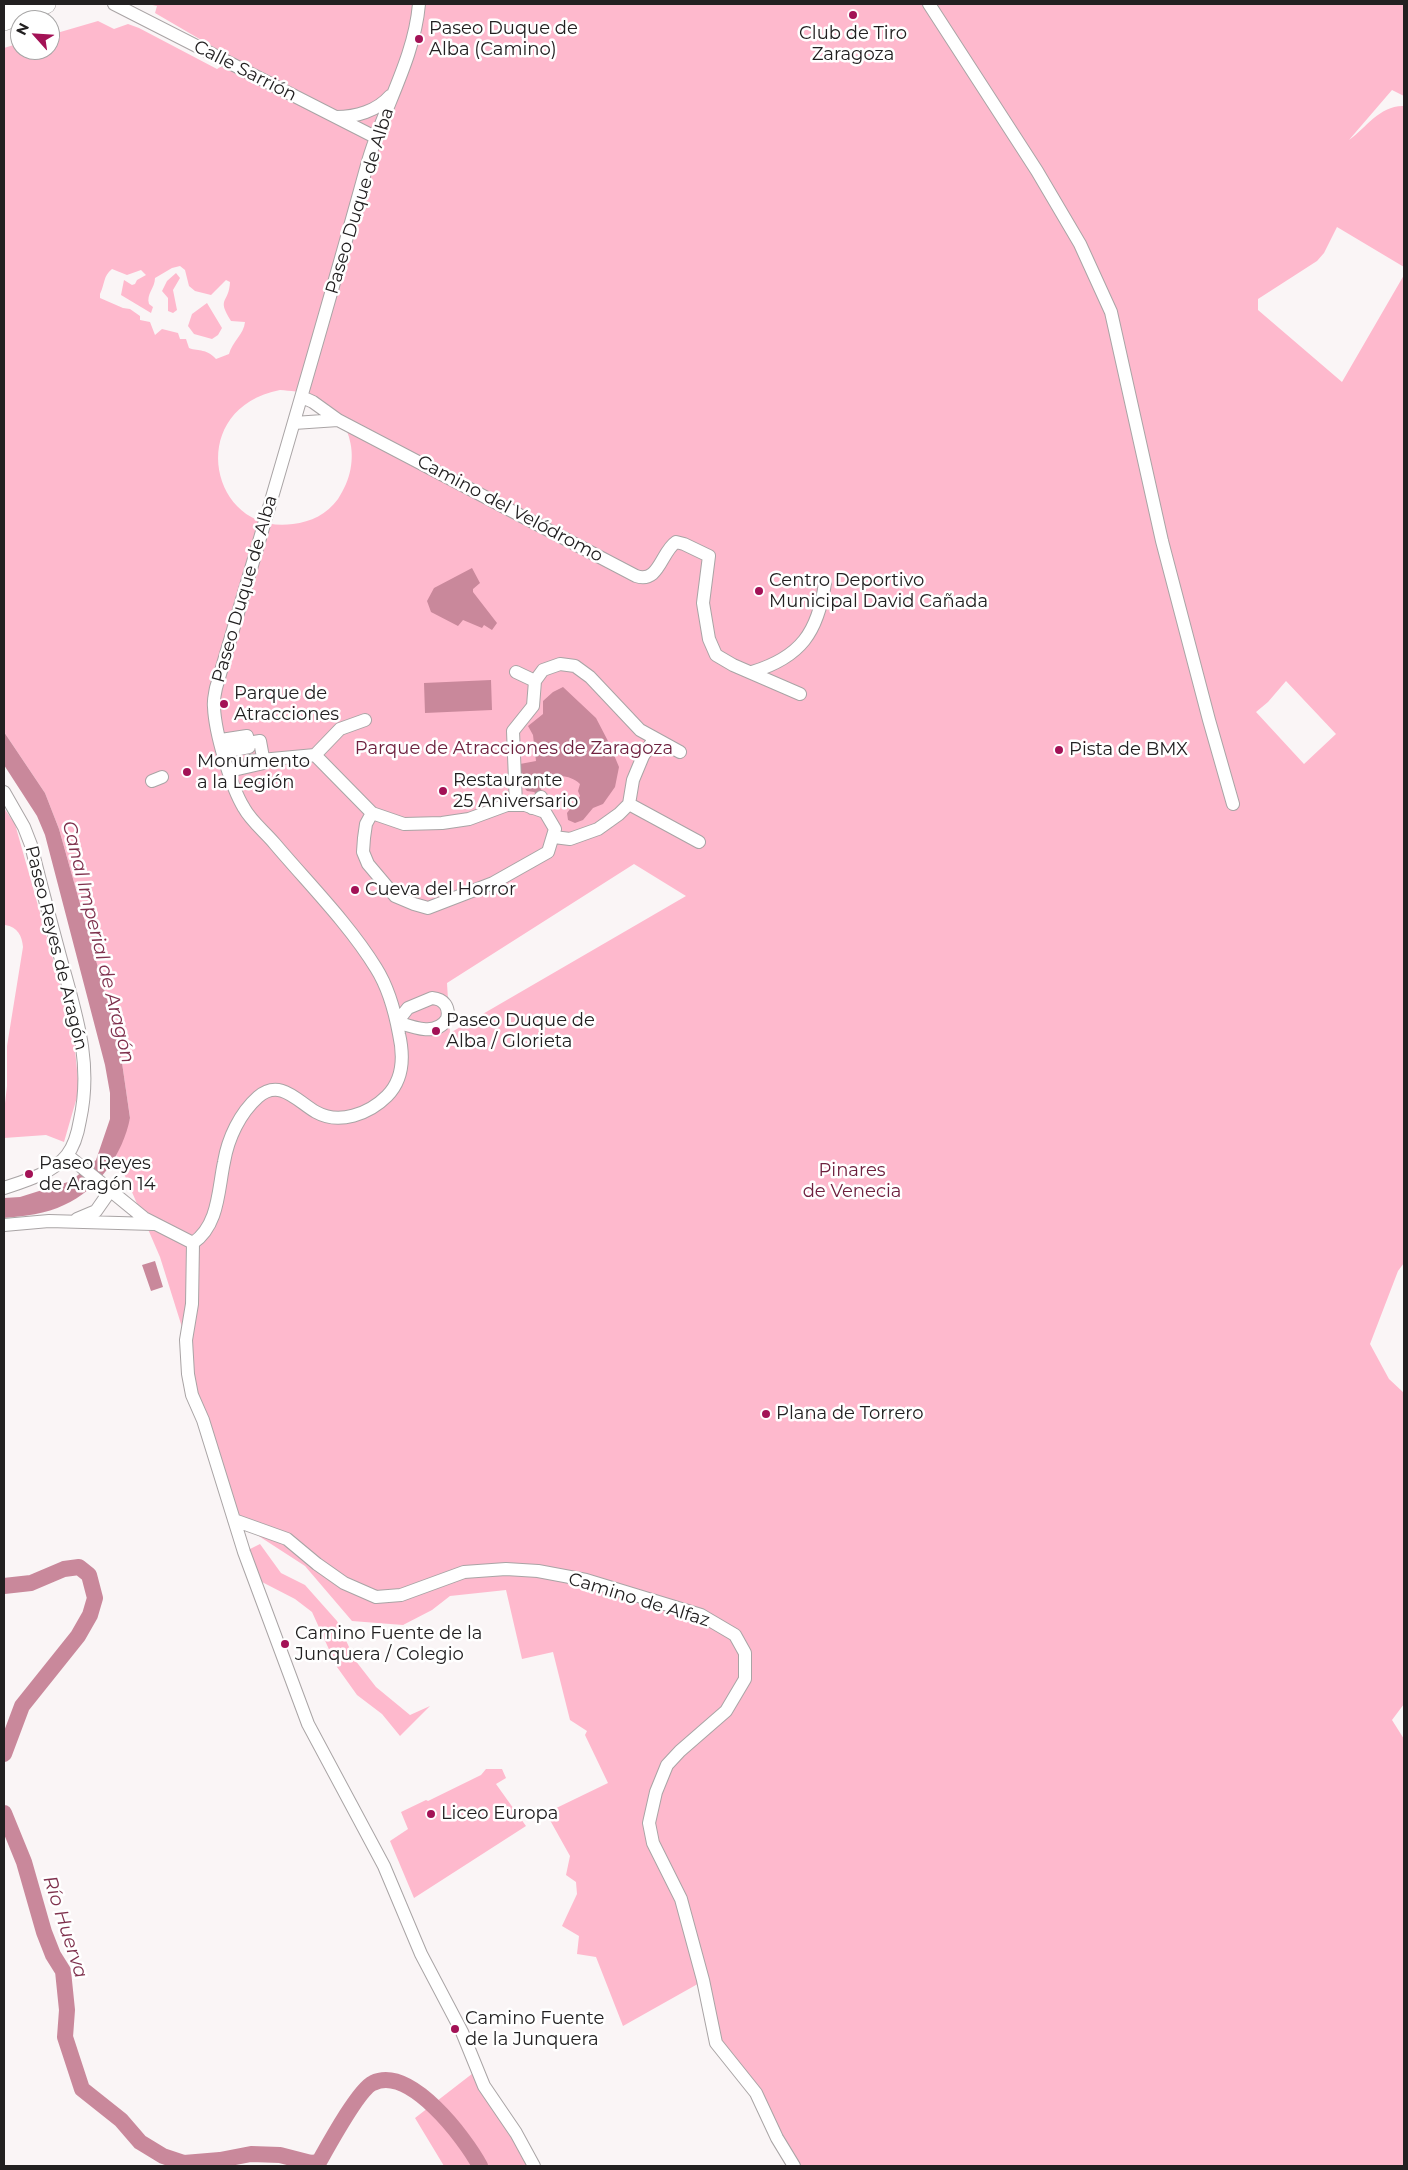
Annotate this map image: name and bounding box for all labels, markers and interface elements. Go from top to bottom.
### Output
marker: Club de Tiro Zaragoza [847,9,859,21]
north arrow [10,10,60,60]
place label: Paseo Duque de Alba (Camino) [429,18,578,60]
text: N [12,20,33,38]
place label: Club de Tiro Zaragoza [799,23,907,66]
marker: Paseo Duque de Alba (Camino) [413,33,425,45]
street label: Calle Sarrión [190,36,300,106]
street label: Paseo Duque de Alba [321,105,399,297]
street label: Camino del Velódromo [413,451,607,567]
street label: Paseo Duque de Alba [208,493,282,685]
place label: Centro Deportivo Municipal David Cañada [769,570,988,612]
marker: Centro Deportivo Municipal David Cañada [753,585,765,597]
place label: Parque de Atracciones [234,683,339,726]
marker: Parque de Atracciones [218,698,230,710]
park label: Parque de Atracciones de Zaragoza [355,738,673,760]
place label: Pista de BMX [1069,739,1188,761]
marker: Pista de BMX [1053,744,1065,756]
place label: Monumento a la Legión [197,751,310,794]
marker: Monumento a la Legión [181,766,193,778]
place label: Restaurante 25 Aniversario [453,770,578,812]
marker: Restaurante 25 Aniversario [437,785,449,797]
water label: Canal Imperial de Aragón [57,819,139,1065]
street label: Paseo Reyes de Aragón [20,843,92,1053]
place label: Cueva del Horror [365,879,516,901]
marker: Cueva del Horror [349,884,361,896]
place label: Paseo Duque de Alba / Glorieta [446,1010,595,1052]
marker: Paseo Duque de Alba / Glorieta [430,1025,442,1037]
place label: Paseo Reyes de Aragón 14 [39,1153,156,1196]
park label: Pinares de Venecia [803,1160,901,1202]
marker: Paseo Reyes de Aragón 14 [23,1168,35,1180]
place label: Plana de Torrero [776,1403,924,1425]
marker: Plana de Torrero [760,1408,772,1420]
street label: Camino de Alfaz [566,1568,712,1632]
place label: Camino Fuente de la Junquera / Colegio [295,1623,482,1666]
marker: Camino Fuente de la Junquera / Colegio [279,1638,291,1650]
place label: Liceo Europa [441,1803,558,1825]
marker: Liceo Europa [425,1808,437,1820]
water label: Río Huerva [38,1873,92,1981]
place label: Camino Fuente de la Junquera [465,2008,604,2050]
marker: Camino Fuente de la Junquera [449,2023,461,2035]

